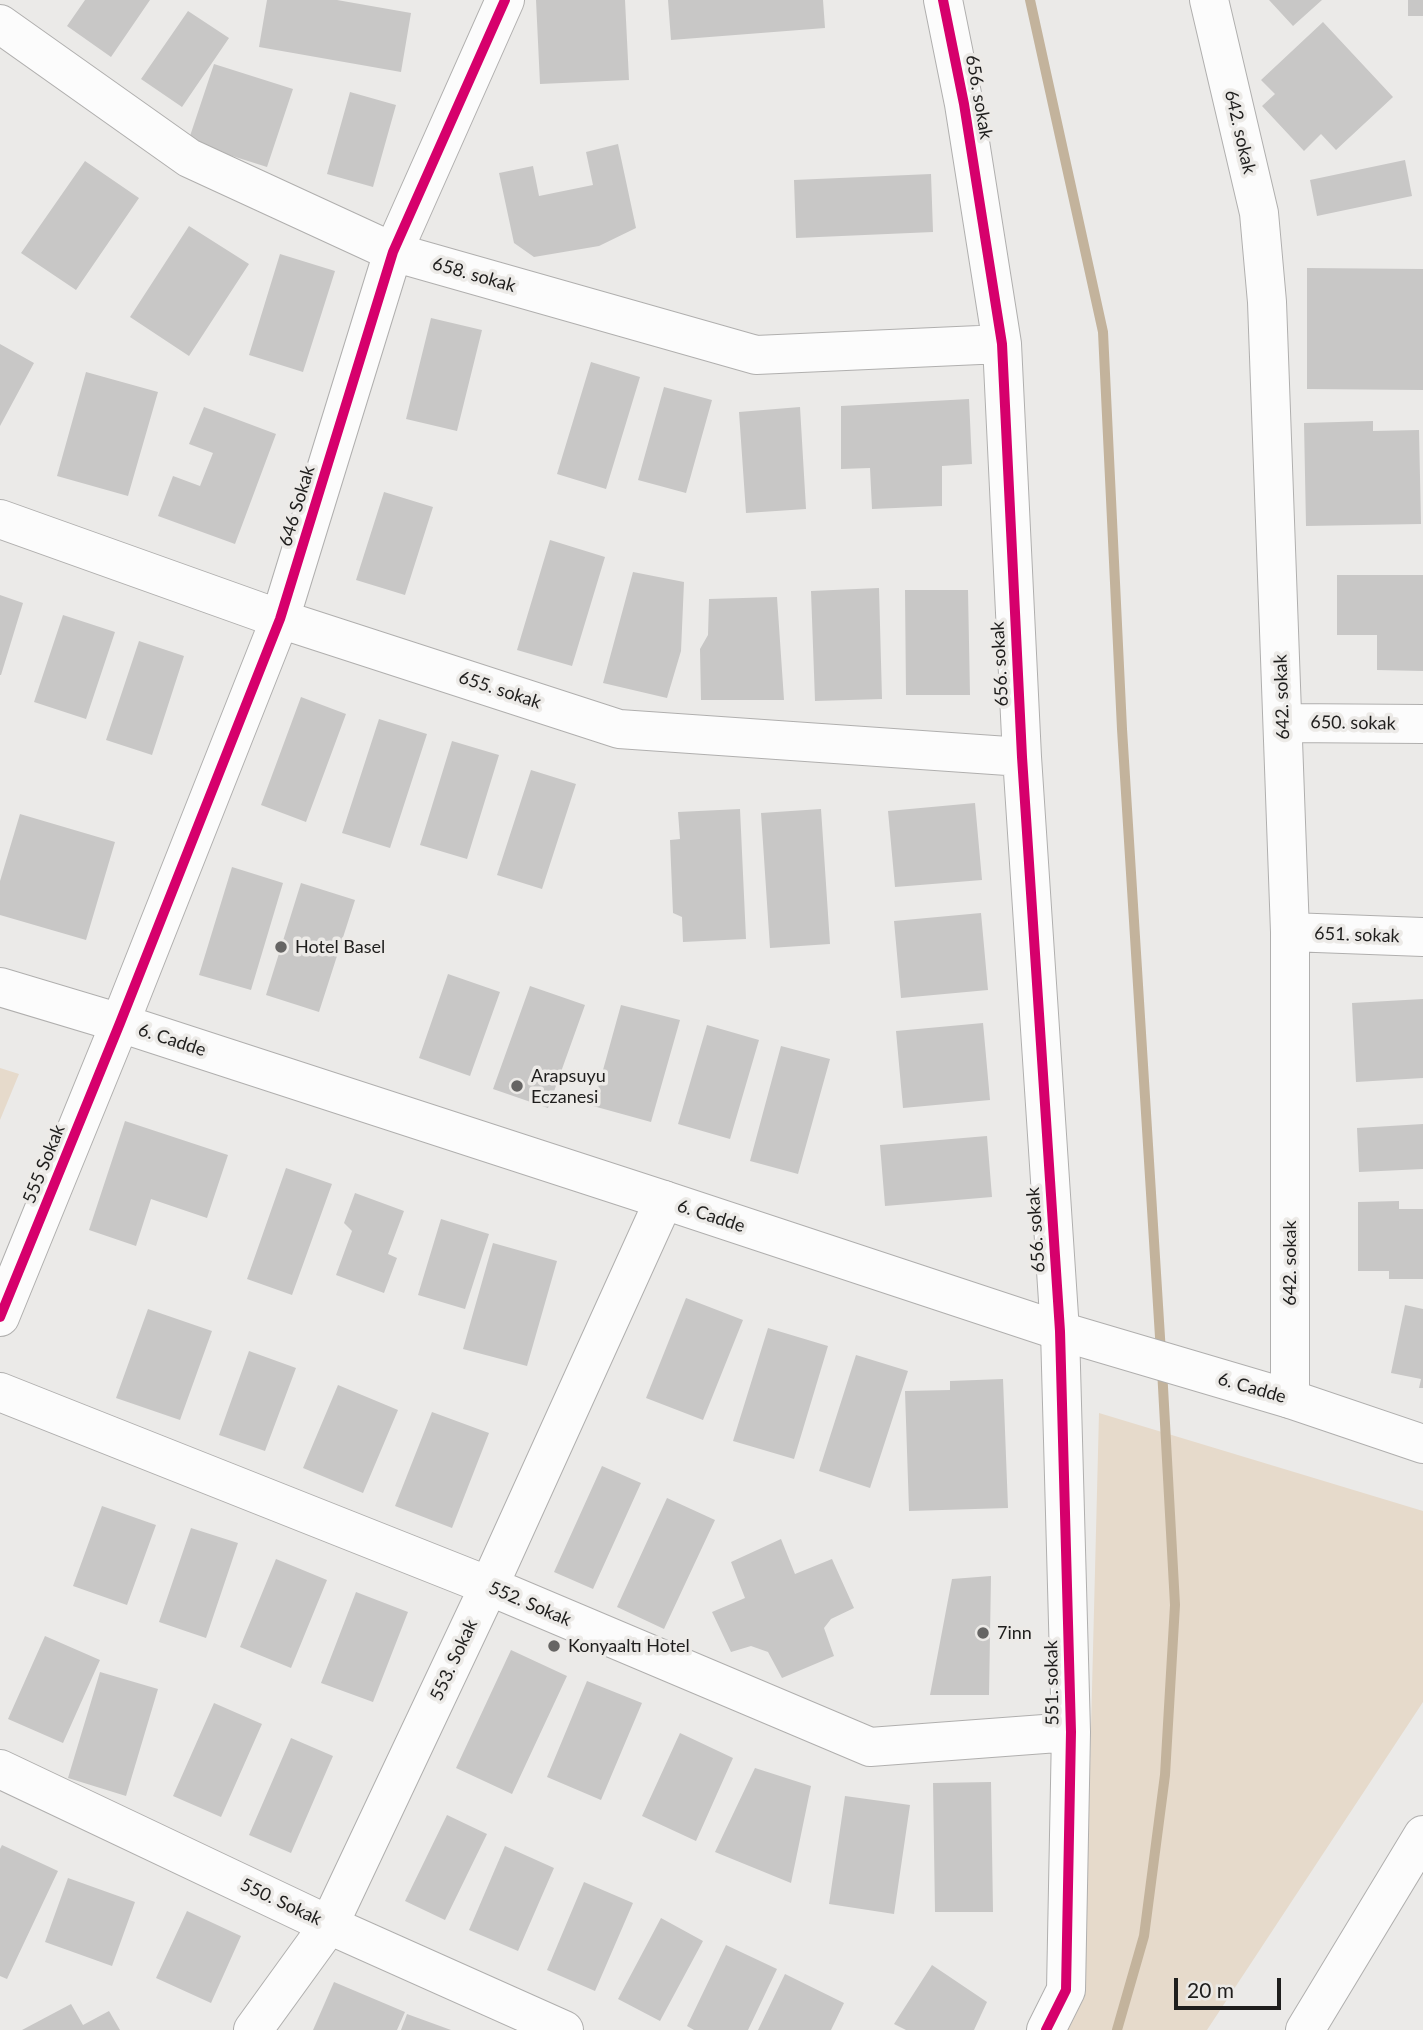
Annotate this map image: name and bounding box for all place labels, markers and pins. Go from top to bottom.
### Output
place label: Hotel Basel [295,936,385,958]
marker: Hotel Basel [273,939,289,955]
place label: Arapsuyu Eczanesi [531,1065,606,1108]
marker: Arapsuyu Eczanesi [509,1078,525,1094]
place label: 7inn [997,1622,1032,1644]
marker: 7inn [975,1625,991,1641]
place label: Konyaaltı Hotel [568,1635,690,1657]
marker: Konyaaltı Hotel [546,1638,562,1654]

